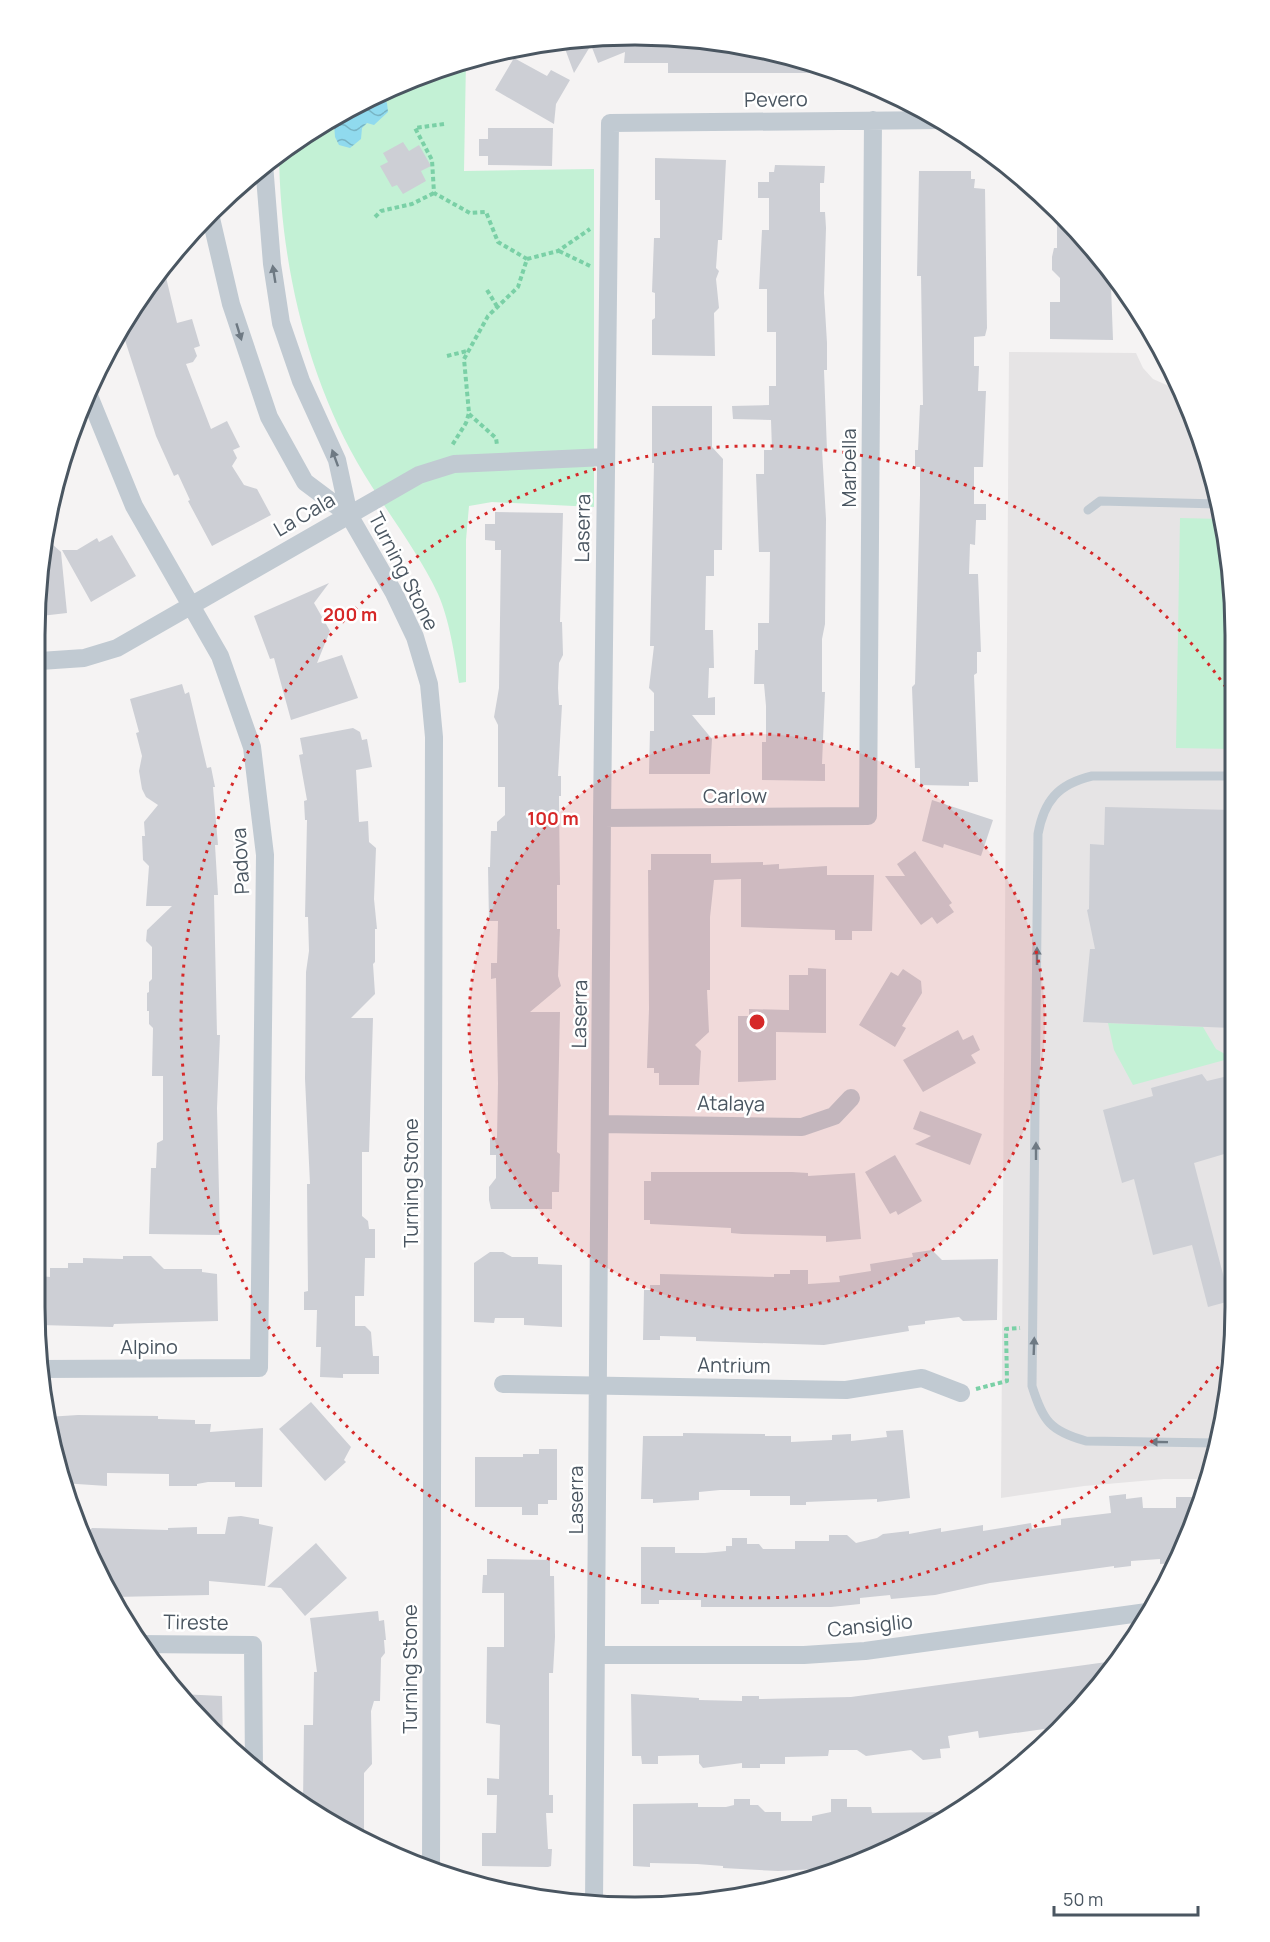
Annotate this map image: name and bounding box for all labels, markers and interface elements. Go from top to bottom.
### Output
street label: Pevero [744,85,808,113]
one-way arrow [269,265,278,284]
one-way arrow [235,323,245,341]
street label: Marbella [835,428,862,508]
one-way arrow [330,449,340,467]
street label: La Cala [268,486,340,542]
street label: Laserra [568,493,596,563]
street label: Turning Stone [363,507,445,635]
text: 200 m [323,602,377,626]
street label: Carlow [703,782,767,809]
text: 100 m [527,806,579,830]
street label: Padova [225,827,255,895]
one-way arrow [1032,947,1042,966]
street label: Laserra [565,979,593,1049]
centre of rings [747,1012,767,1032]
street label: Atalaya [697,1089,765,1117]
street label: Turning Stone [397,1118,424,1248]
one-way arrow [1031,1142,1041,1161]
street label: Alpino [120,1333,178,1360]
one-way arrow [1029,1337,1039,1356]
street label: Antrium [697,1351,771,1379]
one-way arrow [1149,1437,1168,1447]
street label: Laserra [562,1466,589,1534]
street label: Turning Stone [396,1604,423,1734]
street label: Cansiglio [826,1607,914,1643]
street label: Tireste [163,1608,229,1636]
scale bar [1054,1879,1198,1917]
text: 50 m [1063,1887,1103,1911]

